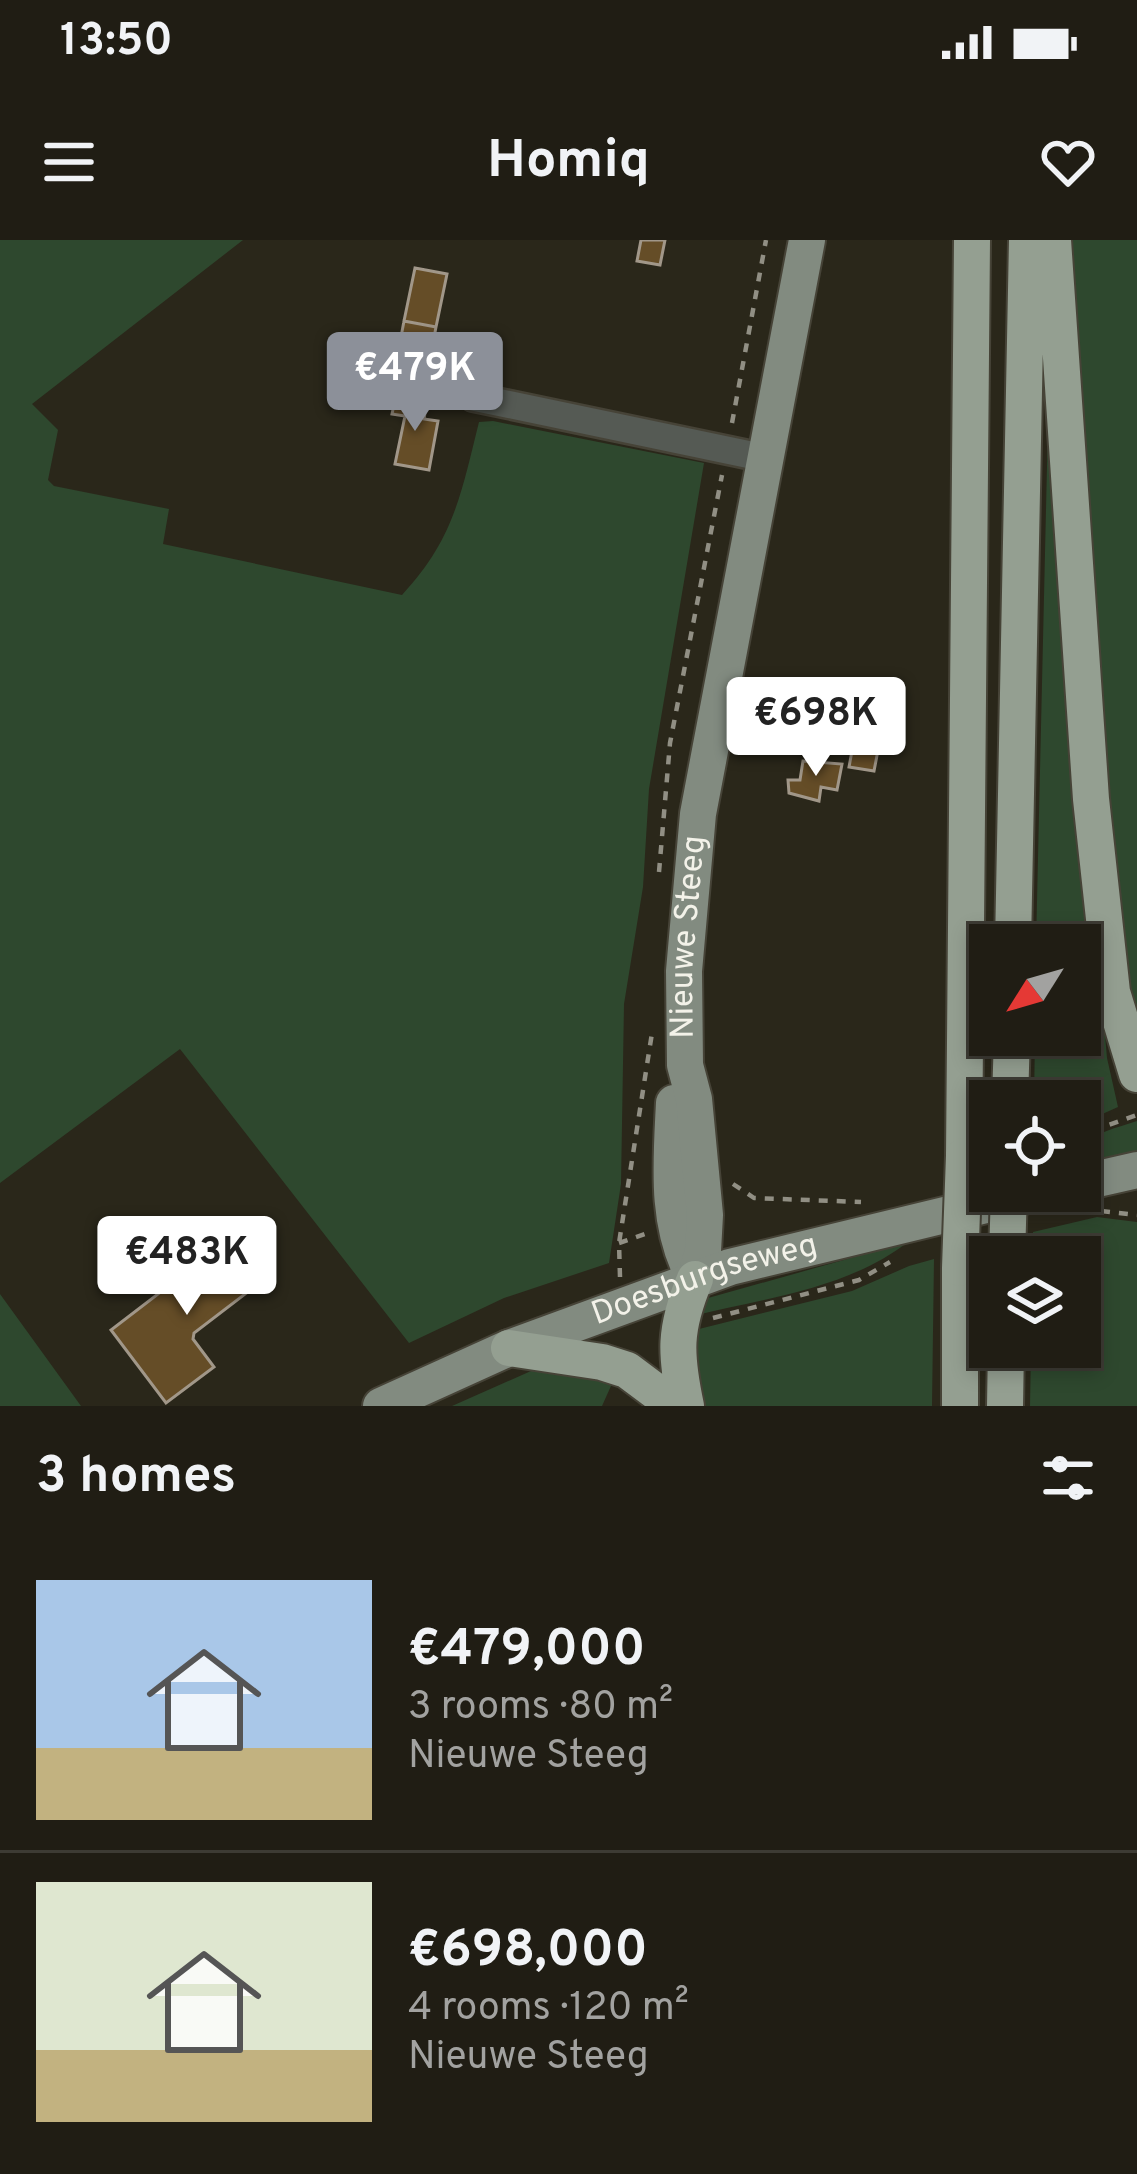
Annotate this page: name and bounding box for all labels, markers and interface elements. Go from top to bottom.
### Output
text: 13:50 [60,14,173,71]
text: Homiq [487,128,650,197]
icon: menu [36,129,102,195]
icon: heart [1035,129,1101,195]
pin: €479K [331,332,499,434]
text: €479K [354,346,476,395]
pin: €698K [732,677,900,779]
text: €698K [754,691,878,740]
street label: Nieuwe Steeg [663,834,717,1039]
north arrow [969,924,1101,1056]
map controls [969,924,1101,1368]
button: locate [969,1080,1101,1212]
pin: €483K [103,1216,271,1318]
street label: Doesburgseweg [586,1226,822,1337]
text: €483K [124,1230,250,1279]
button: layers [969,1236,1101,1368]
icon: filters [1035,1445,1101,1511]
text: 3 homes [36,1446,236,1511]
text: €479,000 [408,1619,646,1684]
icon: home [132,1628,276,1772]
text: 3 rooms · 80 m² [408,1684,673,1733]
text: Nieuwe Steeg [408,1733,649,1782]
text: €698,000 [408,1920,648,1985]
icon: home [132,1930,276,2074]
text: 4 rooms · 120 m² [408,1985,689,2034]
text: Nieuwe Steeg [408,2034,649,2083]

